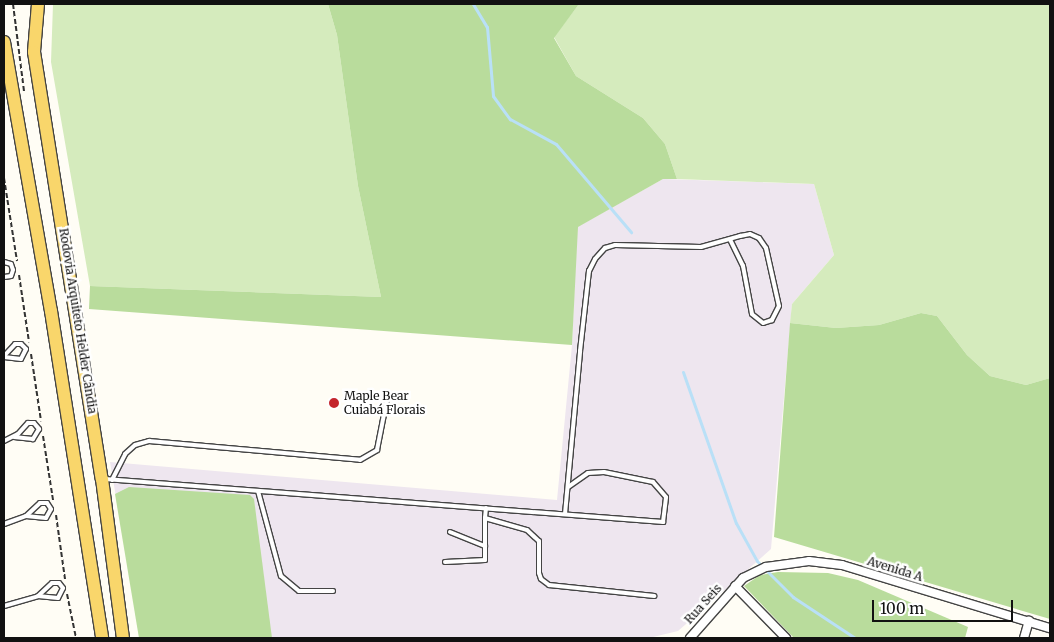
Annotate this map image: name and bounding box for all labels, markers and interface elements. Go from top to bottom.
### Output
street label: Rodovia Arquiteto Helder Cândia [56,227,100,415]
place label: Maple Bear Cuiabá Florais [344,389,425,417]
marker: Maple Bear Cuiabá Florais [328,397,340,409]
street label: Avenida A [865,554,925,584]
street label: Rua Seis [681,581,725,627]
scale bar [874,590,1015,622]
text: 100 m [880,599,924,618]

